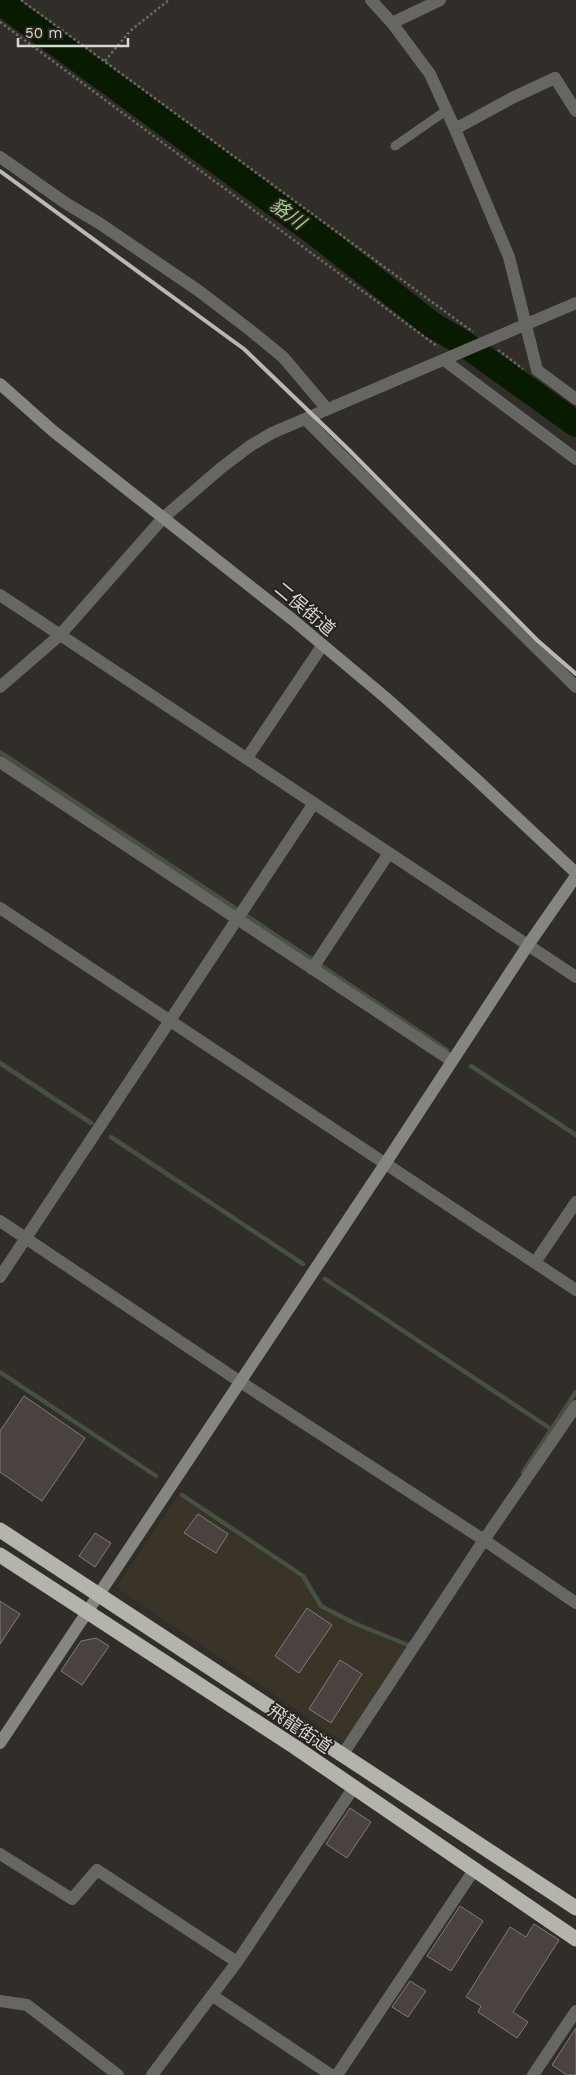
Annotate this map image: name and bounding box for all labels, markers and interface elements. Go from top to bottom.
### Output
scale bar [18,15,128,47]
text: 50 m [25,24,62,42]
water label: 貉川 [266,193,311,235]
street label: 二俣街道 [271,577,340,640]
street label: 飛龍街道 [265,1700,336,1757]

